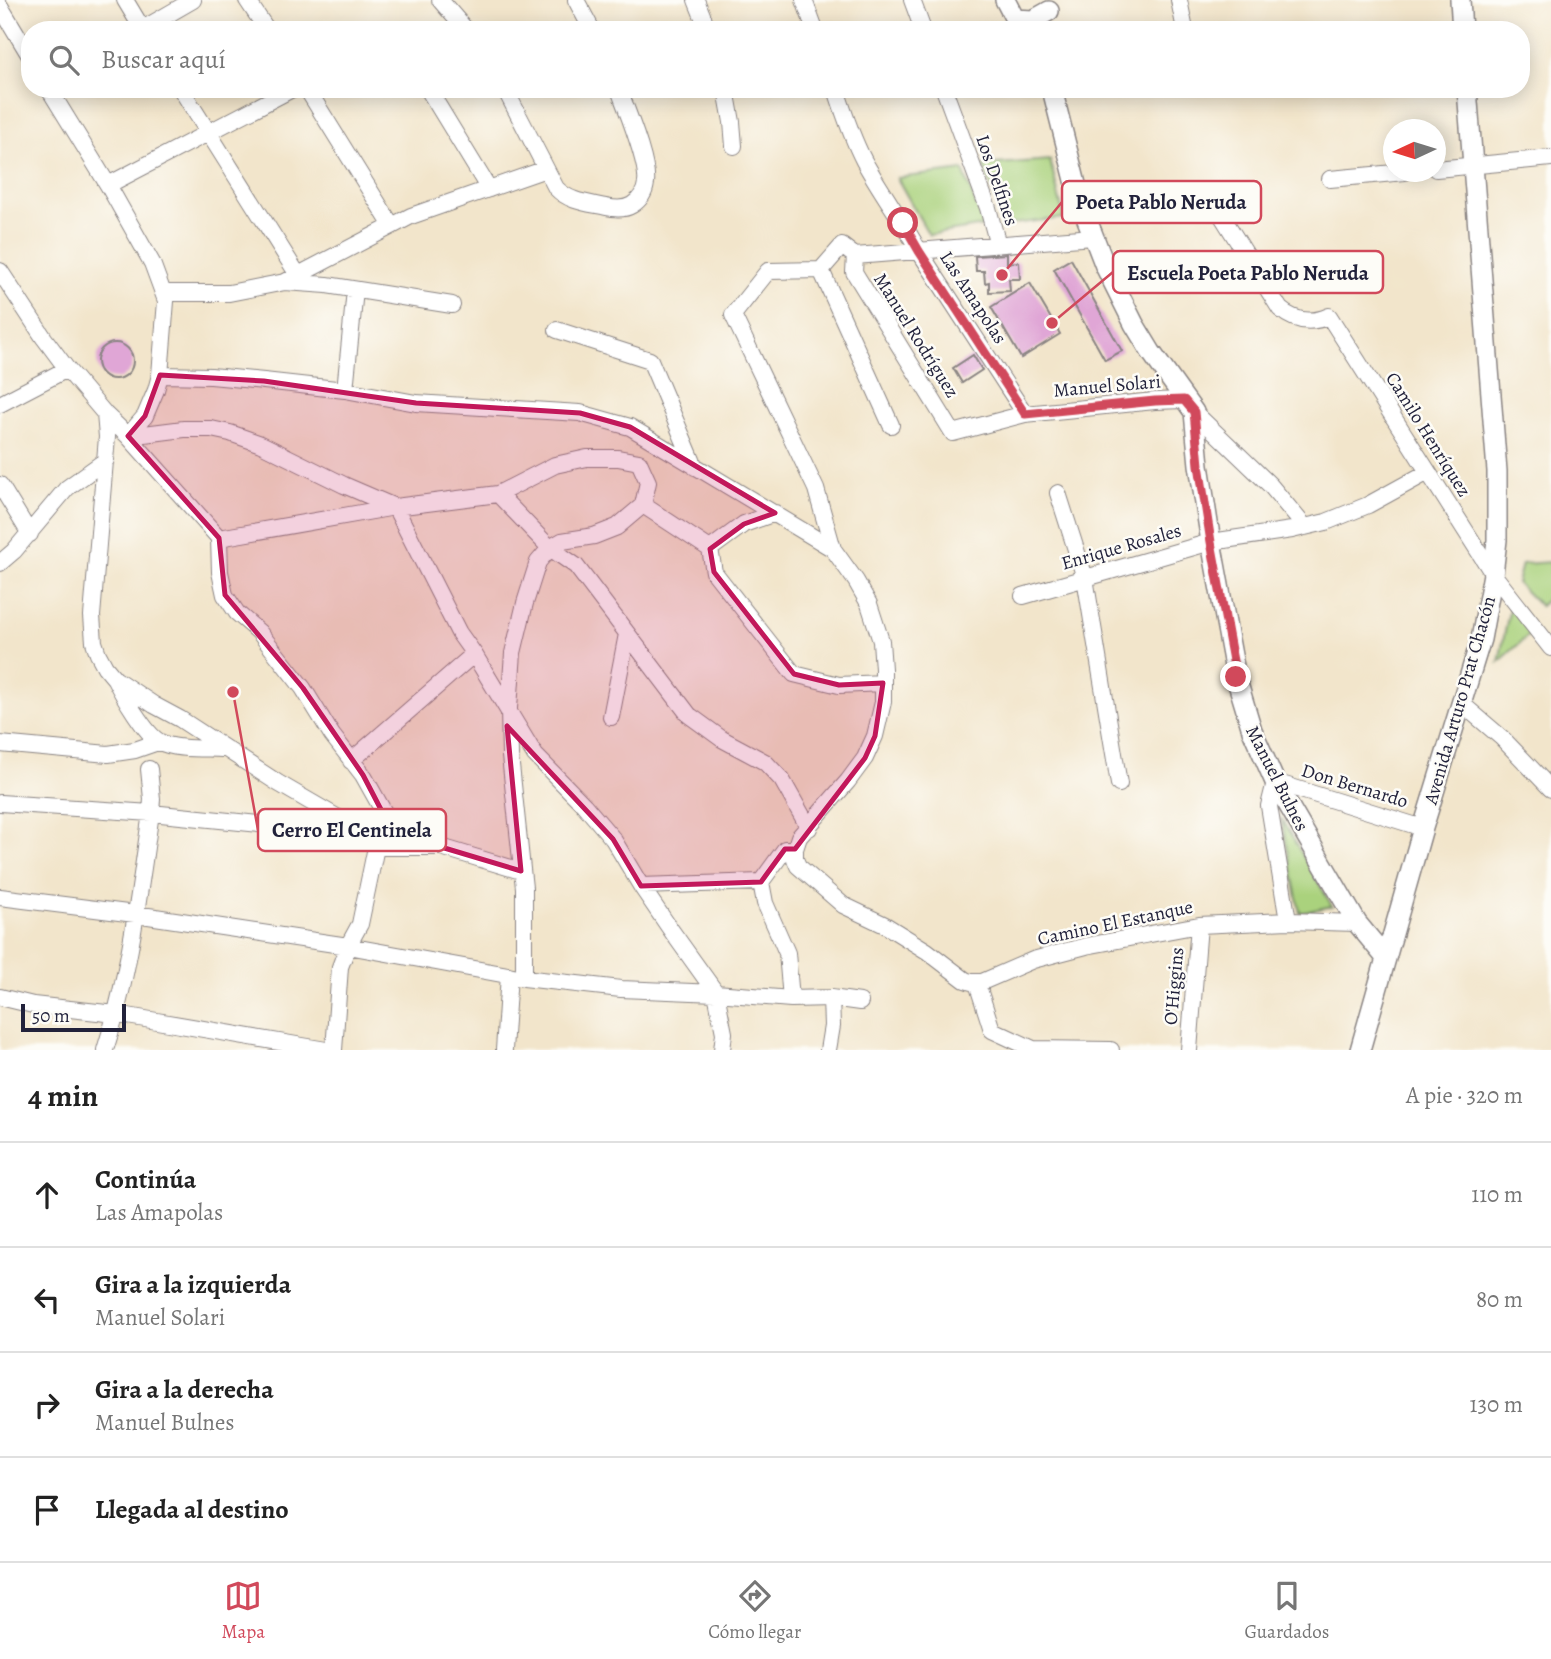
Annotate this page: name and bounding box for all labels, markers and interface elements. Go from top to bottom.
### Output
search box [21,21,1530,98]
icon: search [45,41,83,79]
text: Buscar aquí [101,42,226,77]
north arrow [1383,119,1446,182]
street label: Los Delfines [969,131,1025,229]
callout: Poeta Pablo Neruda [1062,181,1261,223]
text: Poeta Pablo Neruda [1075,188,1248,216]
route start [887,207,918,238]
street label: Las Amapolas [933,246,1013,349]
callout: Escuela Poeta Pablo Neruda [1113,251,1383,293]
text: Escuela Poeta Pablo Neruda [1127,259,1370,287]
street label: Manuel Rodríguez [867,268,965,403]
street label: Camilo Henríquez [1379,367,1477,502]
street label: Manuel Solari [1052,368,1162,404]
street label: Enrique Rosales [1058,517,1184,577]
street label: Avenida Arturo Prat Chacón [1417,593,1502,808]
route end [1220,661,1251,692]
street label: Manuel Bulnes [1239,721,1315,836]
street label: Don Bernardo [1298,757,1411,814]
callout: Cerro El Centinela [258,809,446,851]
text: Cerro El Centinela [272,816,433,844]
street label: Camino El Estanque [1035,894,1195,952]
street label: O'Higgins [1158,946,1190,1026]
scale bar [21,1001,126,1033]
text: 50 m [32,1003,70,1029]
text: 4 min [28,1076,98,1116]
text: A pie · 320 m [1406,1080,1523,1111]
text: Continúa [95,1162,196,1197]
icon: ahead [28,1176,66,1214]
text: 110 m [1471,1179,1523,1210]
text: Las Amapolas [95,1197,223,1228]
text: Gira a la izquierda [95,1267,291,1302]
icon: left [28,1281,66,1319]
text: 80 m [1476,1284,1523,1315]
text: Manuel Solari [95,1302,225,1333]
text: Gira a la derecha [95,1372,274,1407]
icon: right [28,1386,66,1424]
text: 130 m [1470,1389,1523,1420]
text: Manuel Bulnes [95,1407,234,1438]
icon: arrive [28,1491,66,1529]
text: Llegada al destino [95,1492,289,1527]
tab: Mapa [222,1577,265,1645]
tab: Cómo llegar [708,1577,801,1645]
tab: Guardados [1245,1577,1329,1645]

